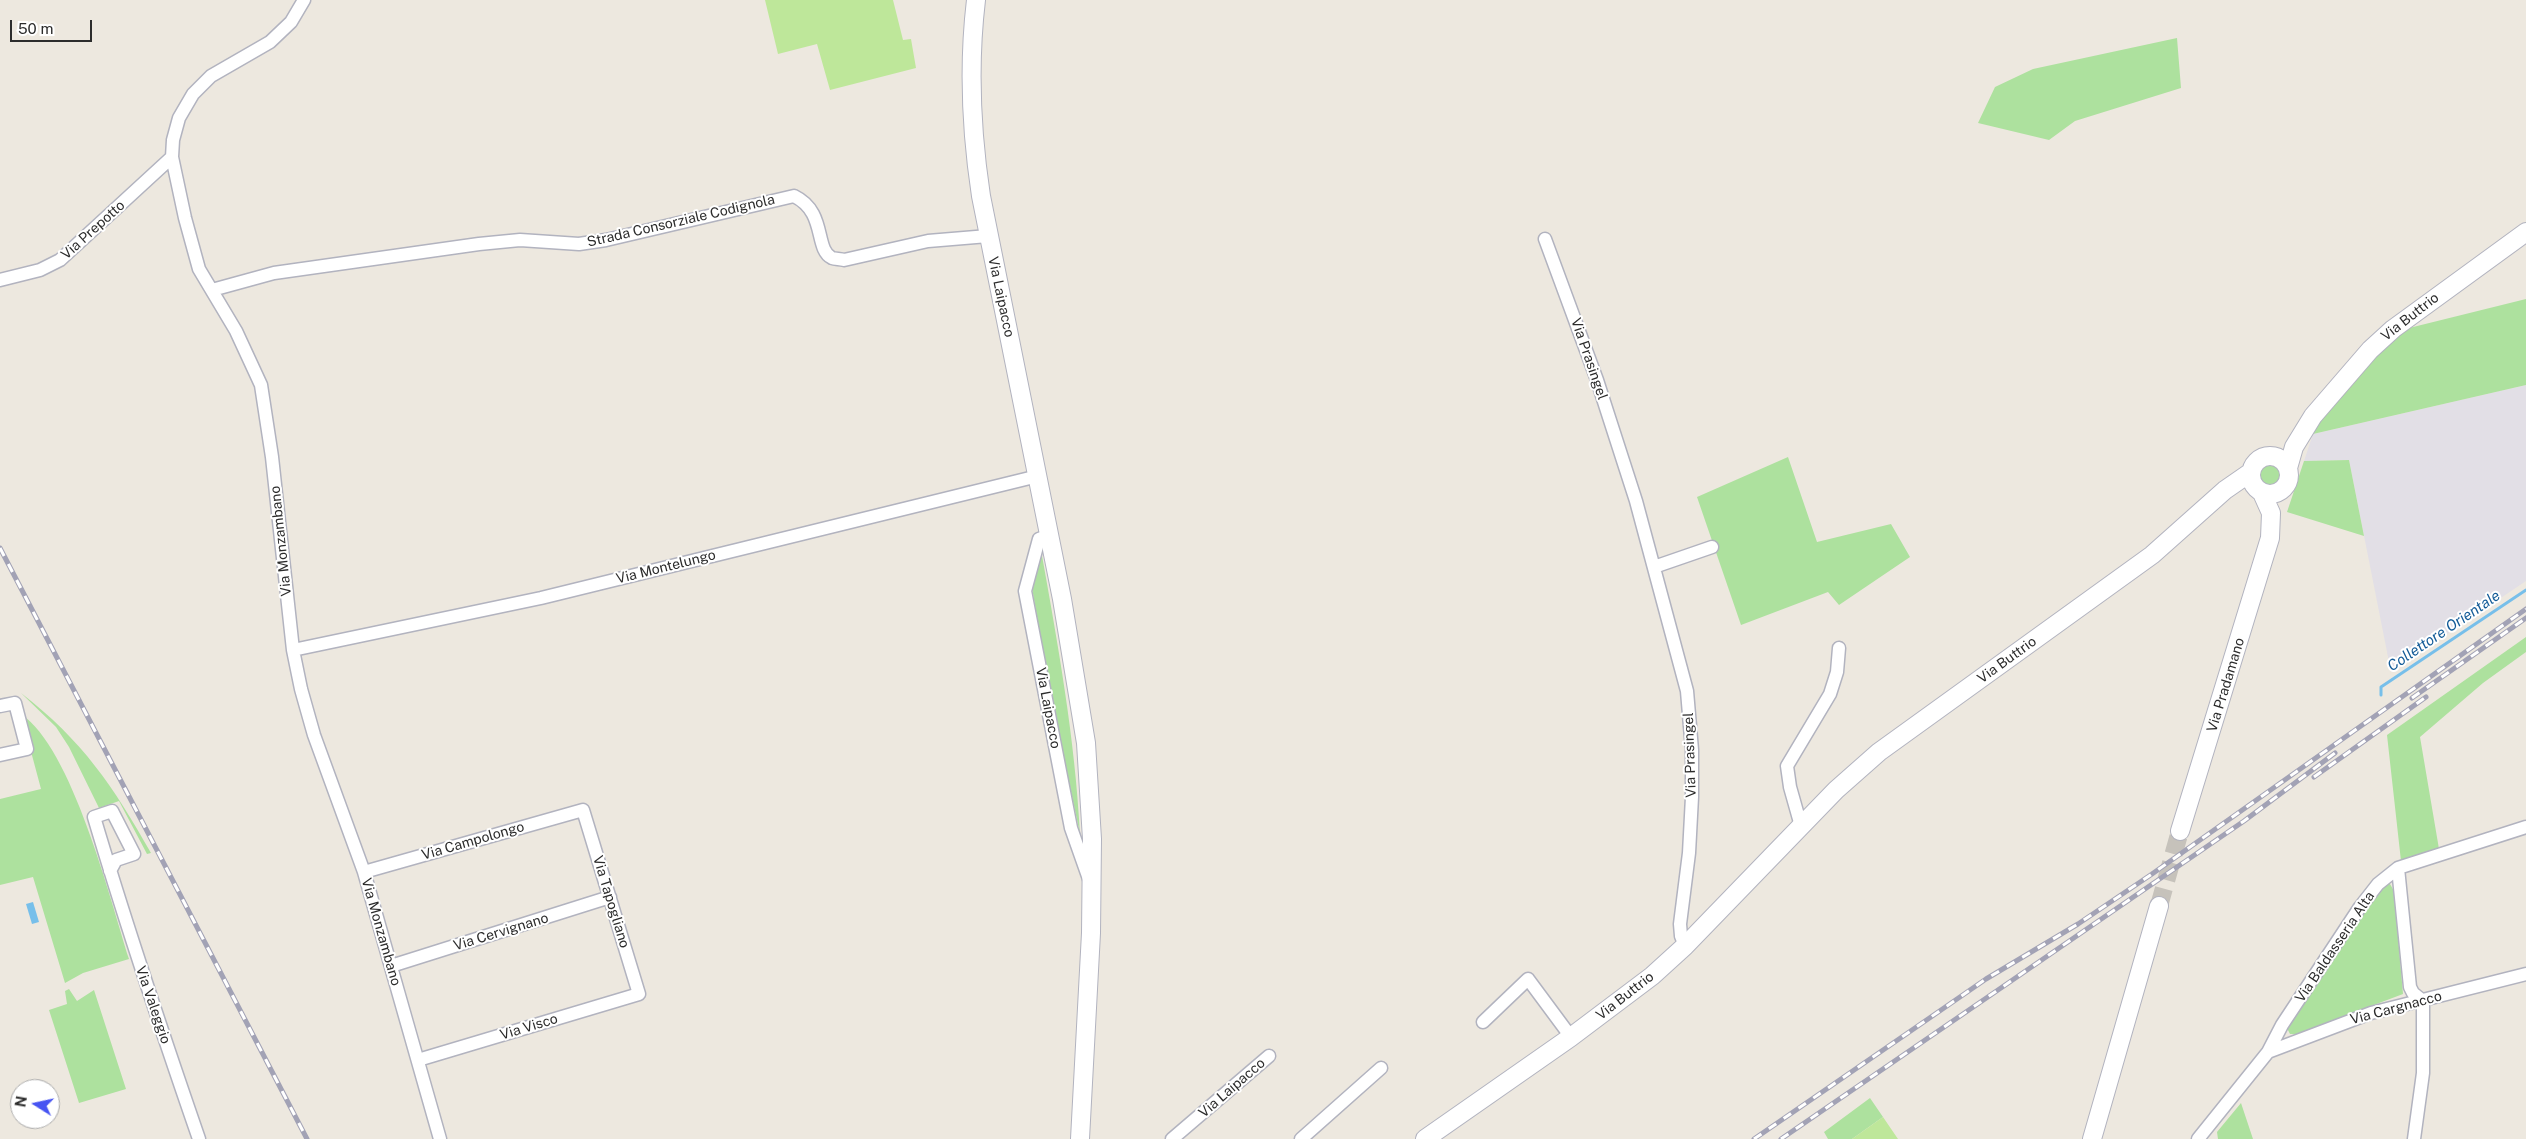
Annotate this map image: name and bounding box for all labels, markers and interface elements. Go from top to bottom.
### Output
scale bar [12,10,95,42]
text: 50 m [18,20,53,37]
street label: Strada Consorziale Codignola [585,191,777,251]
street label: Via Prepotto [58,197,128,263]
street label: Via Laipacco [984,255,1018,339]
street label: Via Buttrio [2378,289,2442,345]
street label: Via Prasingel [1567,316,1611,402]
street label: Via Monzambano [267,485,295,597]
street label: Via Montelungo [615,547,717,587]
water label: Collettore Orientale [2384,587,2504,675]
street label: Via Buttrio [1974,633,2040,687]
street label: Via Pradamano [2204,636,2248,734]
street label: Via Laipacco [1032,666,1064,750]
street label: Via Prasingel [1680,712,1700,798]
street label: Via Campolongo [420,818,526,864]
street label: Via Tapogliano [589,854,633,950]
street label: Via Monzambano [358,876,404,988]
street label: Via Baldasseria Alta [2292,888,2378,1006]
street label: Via Cervignano [452,910,550,954]
street label: Via Valeggio [132,964,174,1046]
street label: Via Buttrio [1593,968,1657,1024]
street label: Via Cargnacco [2348,988,2444,1028]
street label: Via Visco [498,1010,560,1044]
street label: Via Laipacco [1195,1055,1269,1121]
north arrow [10,1079,60,1129]
text: N [12,1095,30,1108]

